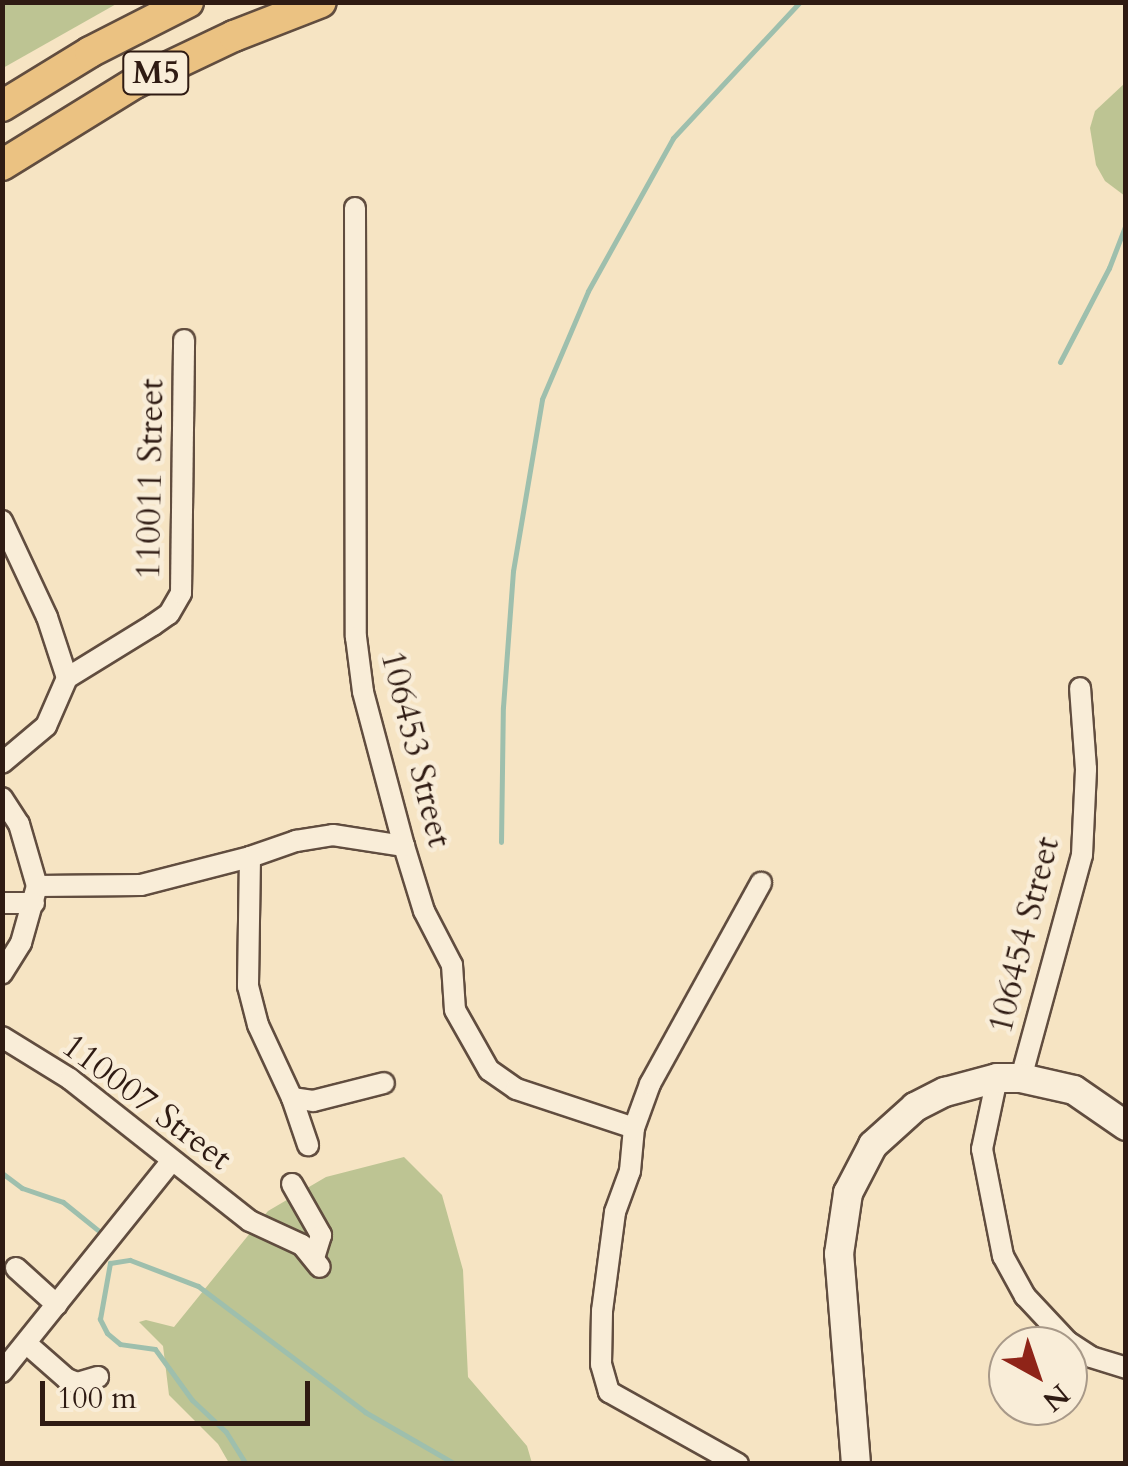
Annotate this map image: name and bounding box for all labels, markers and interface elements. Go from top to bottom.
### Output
road number: M5 [121,46,191,100]
street label: 110011 Street [127,378,173,580]
street label: 106453 Street [371,646,461,852]
street label: 106454 Street [979,832,1069,1038]
street label: 110007 Street [54,1025,240,1179]
north arrow [988,1326,1088,1426]
scale bar [45,1361,315,1423]
text: N [1034,1375,1078,1420]
text: 100 m [57,1378,137,1419]

